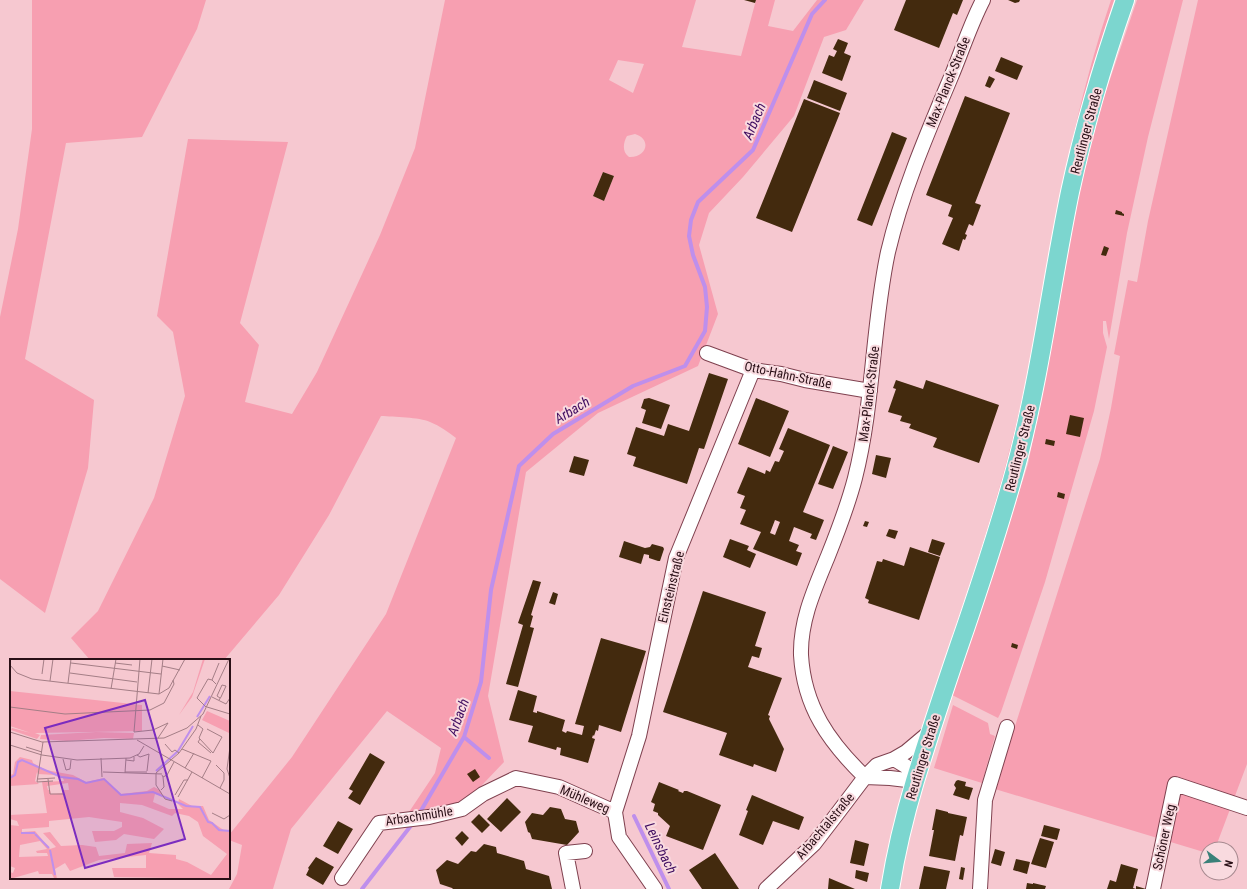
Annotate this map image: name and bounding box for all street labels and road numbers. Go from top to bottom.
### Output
street label: Max-Planck-Straße [923,35,973,129]
street label: Reutlinger Straße [1067,86,1105,176]
street label: Max-Planck-Straße [856,345,882,443]
street label: Otto-Hahn-Straße [743,358,833,392]
street label: Reutlinger Straße [1002,403,1038,493]
street label: Einsteinstraße [655,550,687,624]
street label: Reutlinger Straße [903,713,943,801]
street label: Mühleweg [558,782,612,816]
street label: Arbachtalstraße [793,790,857,862]
street label: Arbachmühle [384,803,454,829]
street label: Schöner Weg [1150,803,1178,871]

